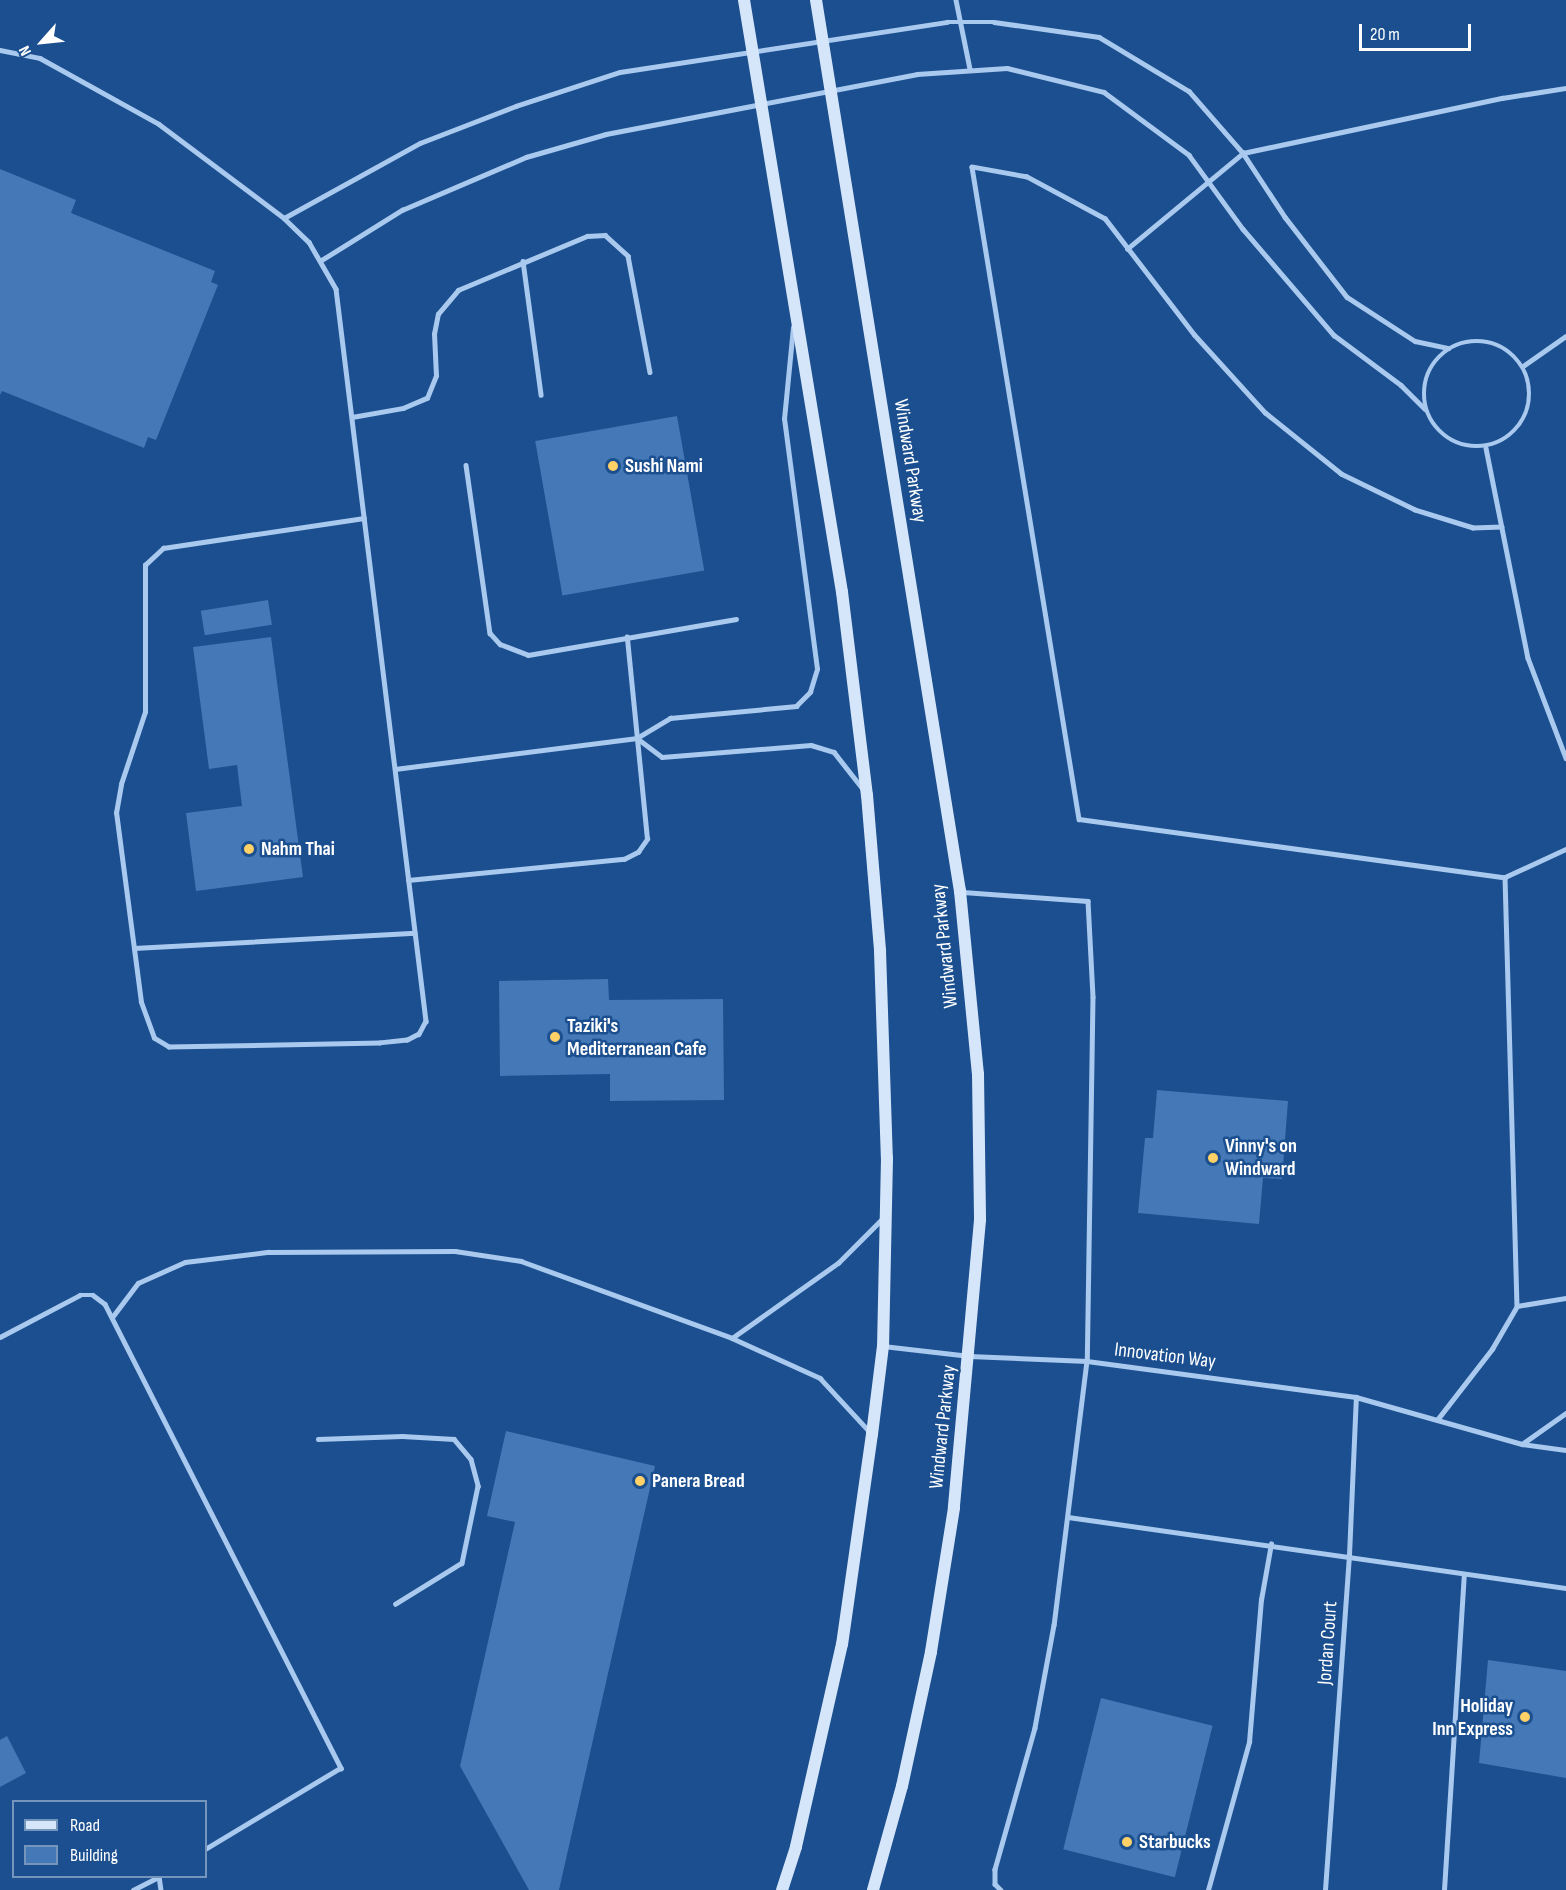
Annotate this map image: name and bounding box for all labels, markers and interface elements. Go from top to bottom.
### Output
north arrow [12,12,72,72]
scale bar [1362,12,1474,50]
text: 20 m [1370,24,1400,45]
text: N [15,42,36,59]
street label: Windward Parkway [888,398,932,524]
place label: Sushi Nami [625,454,703,478]
marker: Sushi Nami [606,459,620,473]
place label: Nahm Thai [261,837,335,861]
marker: Nahm Thai [242,842,256,856]
street label: Windward Parkway [927,883,963,1009]
place label: Taziki's Mediterranean Cafe [567,1014,707,1061]
marker: Taziki's Mediterranean Cafe [548,1030,562,1044]
place label: Vinny's on Windward [1225,1134,1297,1181]
marker: Vinny's on Windward [1206,1151,1220,1165]
street label: Innovation Way [1113,1338,1217,1374]
street label: Windward Parkway [925,1364,961,1490]
place label: Panera Bread [652,1469,745,1493]
marker: Panera Bread [633,1474,647,1488]
street label: Jordan Court [1313,1600,1343,1686]
place label: Holiday Inn Express [1432,1694,1513,1741]
marker: Holiday Inn Express [1518,1710,1532,1724]
legend [12,1800,207,1878]
text: Road [70,1815,100,1836]
place label: Starbucks [1139,1830,1211,1854]
marker: Starbucks [1120,1835,1134,1849]
text: Building [70,1845,118,1866]

